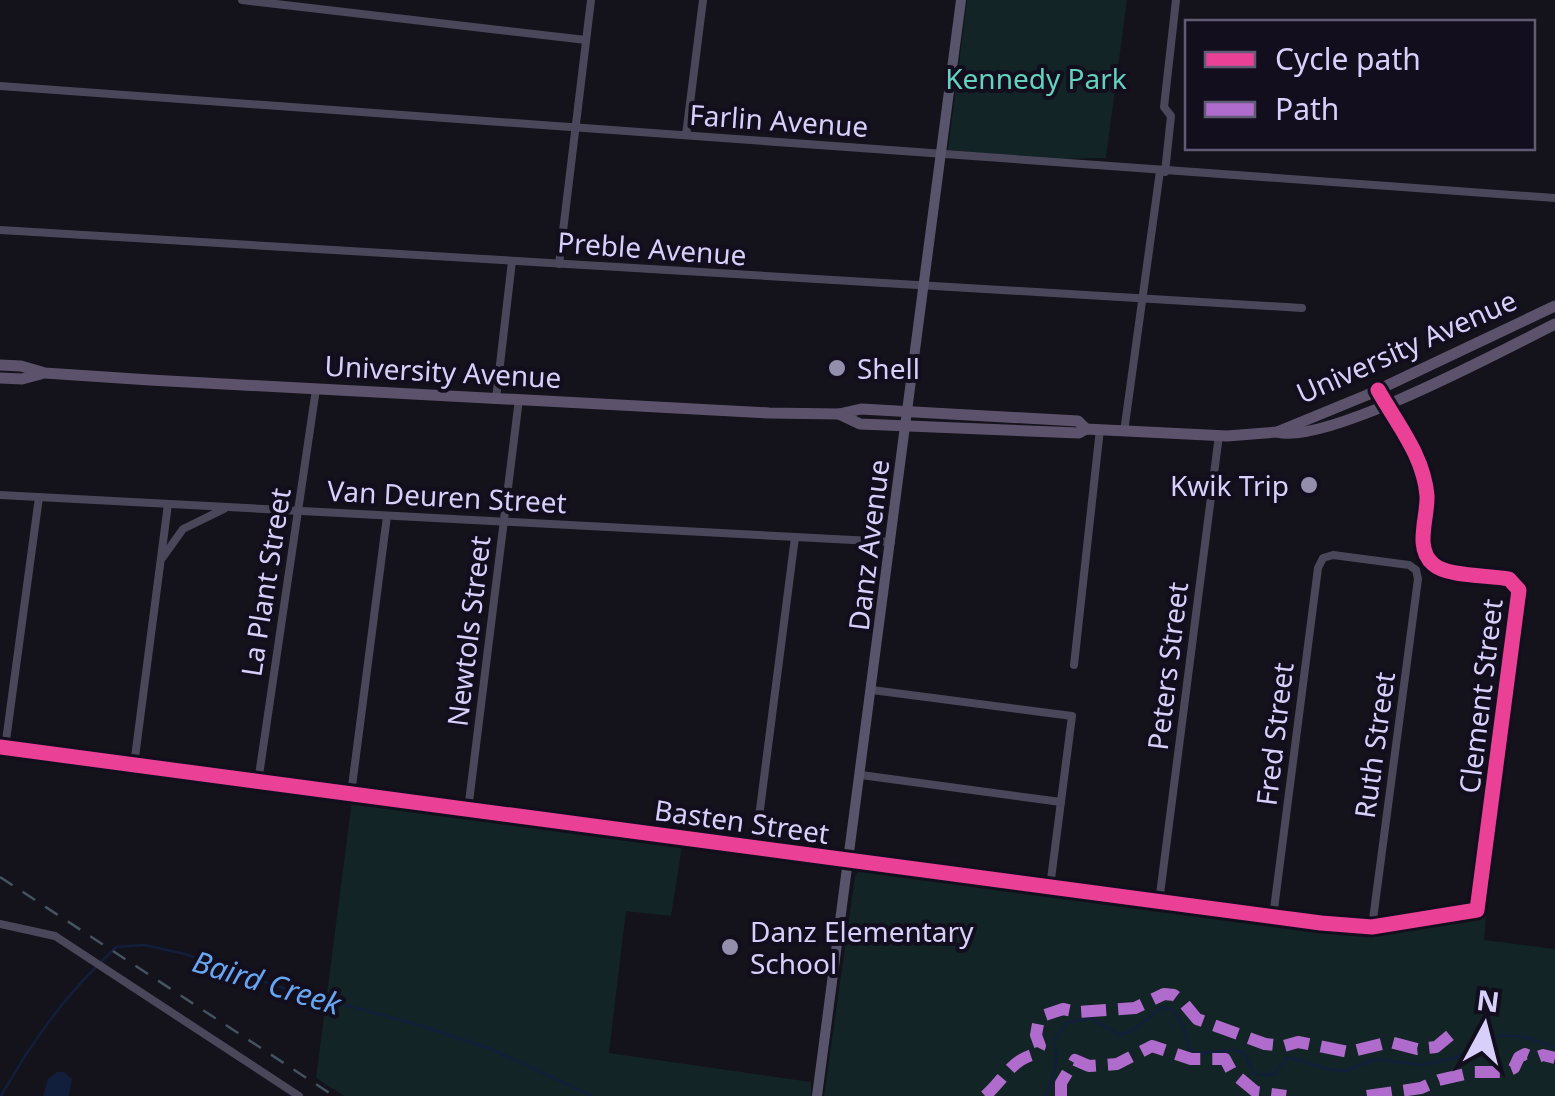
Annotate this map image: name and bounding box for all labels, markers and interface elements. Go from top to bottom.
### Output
legend [1185,20,1535,150]
text: Cycle path [1275,38,1421,79]
park label: Kennedy Park [945,59,1127,97]
text: Path [1275,88,1339,129]
street label: Farlin Avenue [688,95,870,145]
street label: Preble Avenue [556,222,748,274]
street label: University Avenue [1290,280,1522,412]
street label: University Avenue [324,346,562,396]
place label: Shell [857,349,920,387]
marker: Shell [826,357,848,379]
street label: Danz Avenue [839,457,897,633]
place label: Kwik Trip [1170,466,1289,504]
street label: Van Deuren Street [326,471,568,521]
marker: Kwik Trip [1298,474,1320,496]
street label: La Plant Street [231,485,299,679]
street label: Newtols Street [437,534,499,728]
street label: Peters Street [1138,580,1196,752]
street label: Clement Street [1449,597,1511,795]
street label: Fred Street [1246,660,1302,808]
street label: Ruth Street [1345,669,1403,821]
street label: Basten Street [652,790,832,852]
place label: Danz Elementary School [750,912,974,982]
marker: Danz Elementary School [719,936,741,958]
water label: Baird Creek [188,940,347,1024]
north arrow [1435,976,1535,1076]
text: N [1475,980,1502,1020]

